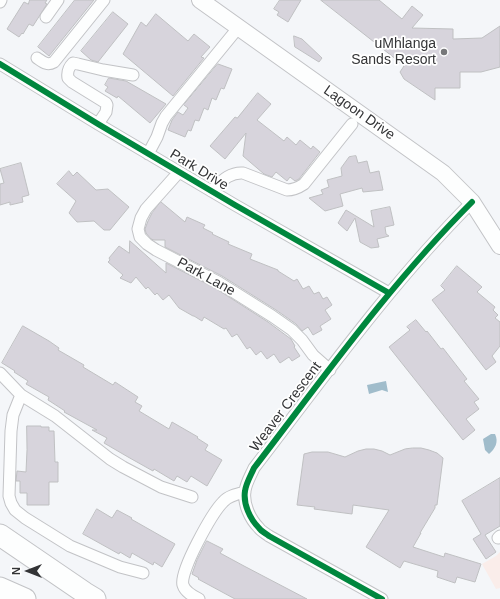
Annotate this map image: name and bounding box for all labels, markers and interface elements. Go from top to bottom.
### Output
place label: uMhlanga Sands Resort [351,36,436,68]
marker: uMhlanga Sands Resort [439,47,449,57]
street label: Lagoon Drive [320,82,398,144]
street label: Park Drive [167,146,231,194]
street label: Park Lane [174,254,238,300]
street label: Weaver Crescent [247,359,325,455]
north arrow [8,551,48,591]
text: N [10,567,22,575]

